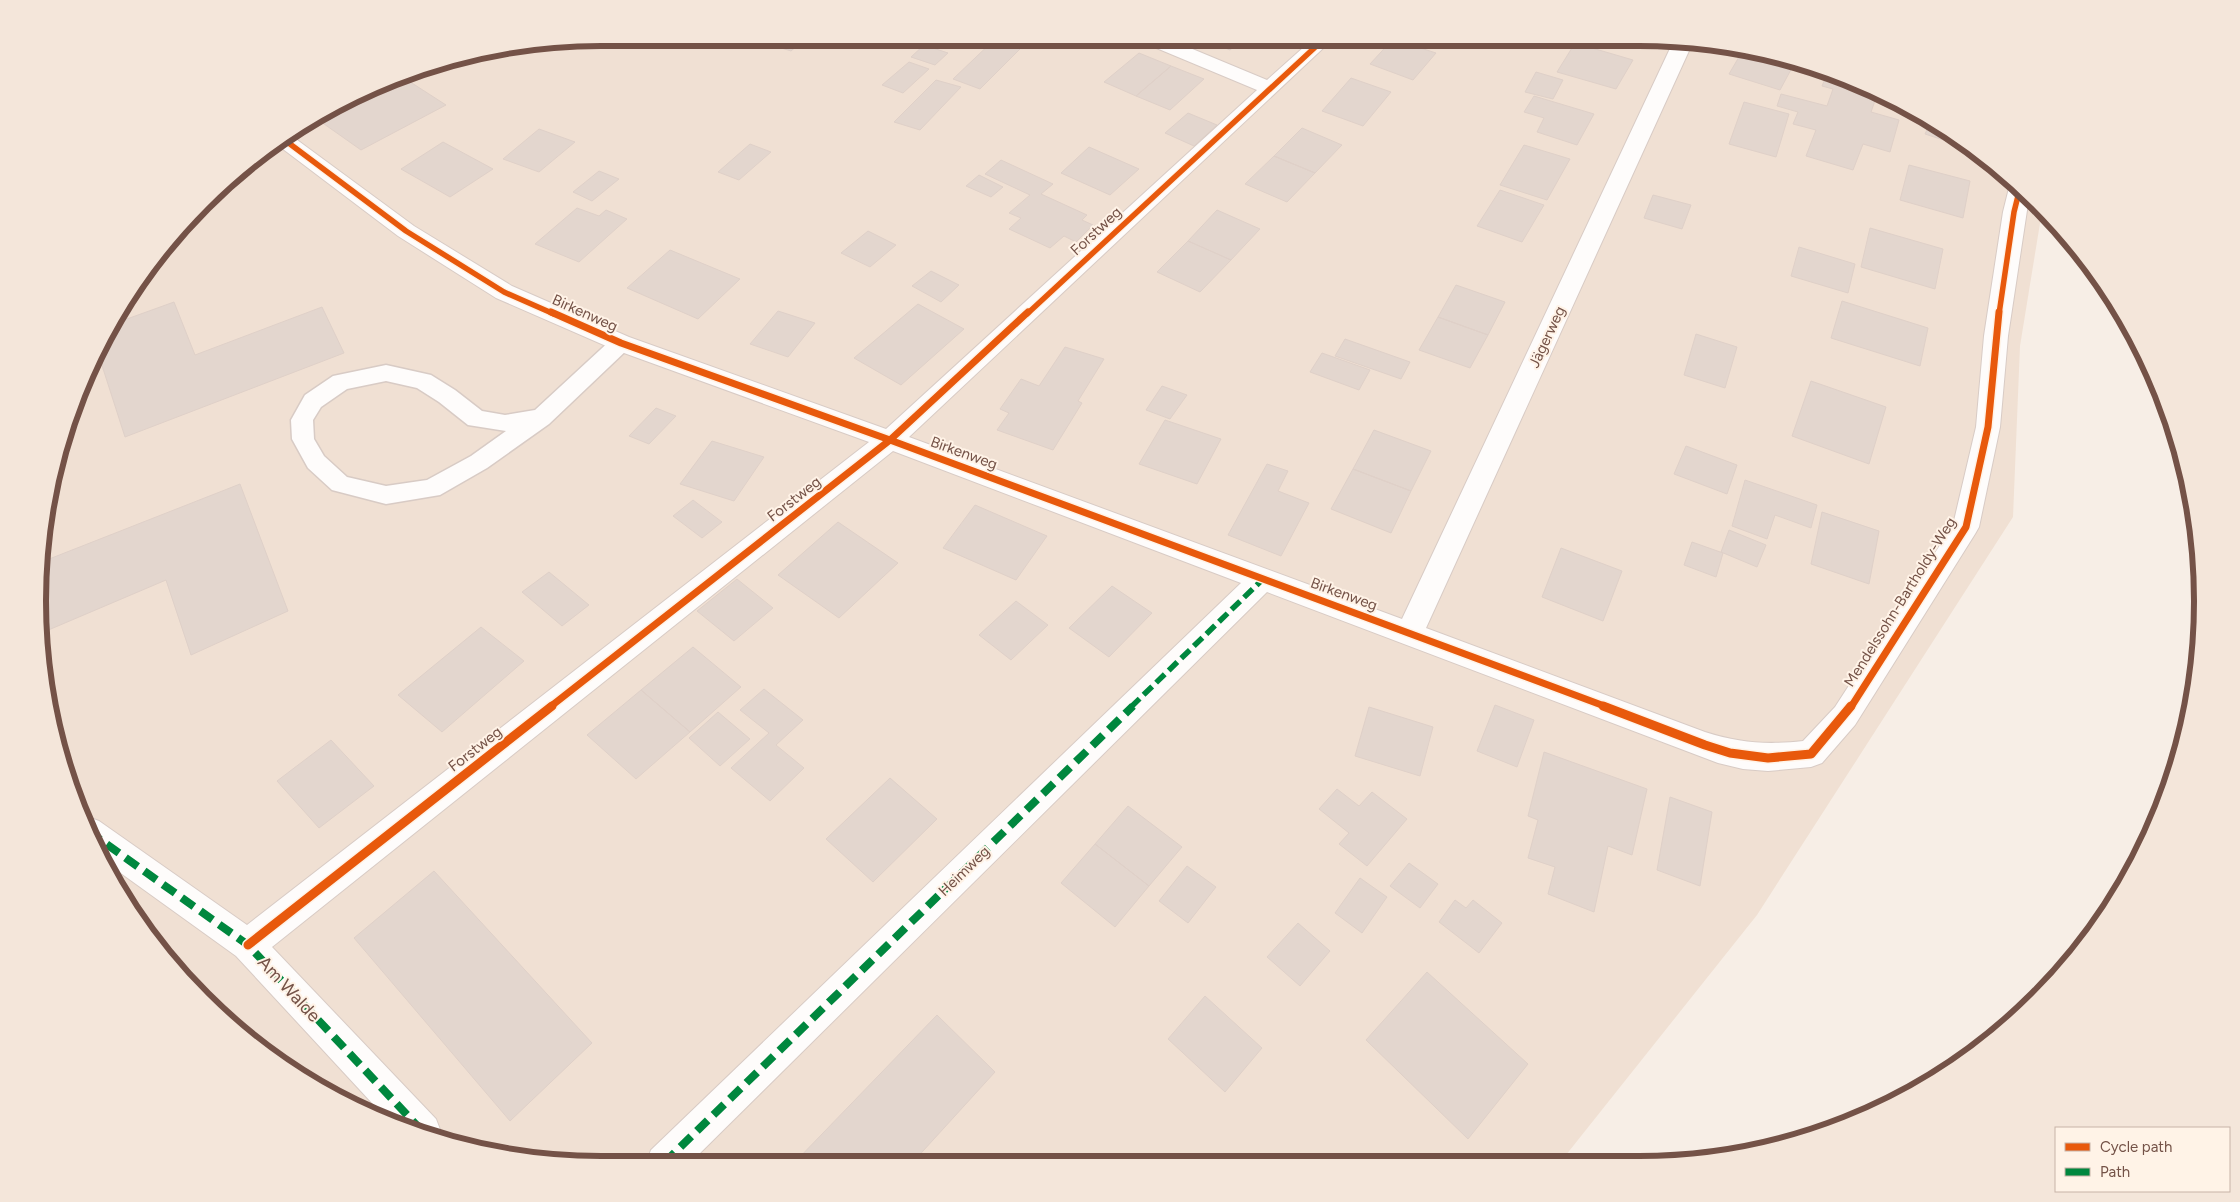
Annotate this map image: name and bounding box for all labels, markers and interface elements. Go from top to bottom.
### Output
street label: Forstweg [1067,203,1125,259]
street label: Birkenweg [549,291,621,335]
street label: Jägerweg [1525,303,1569,371]
street label: Birkenweg [928,433,1000,473]
street label: Forstweg [764,472,824,526]
street label: Mendelssohn-Bartholdy-Weg [1840,514,1960,690]
street label: Birkenweg [1308,574,1380,614]
street label: Forstweg [445,722,505,776]
street label: Heimweg [935,842,993,900]
street label: Am Walde [253,952,325,1027]
legend [2055,1127,2230,1192]
text: Cycle path [2100,1138,2172,1156]
text: Path [2100,1163,2130,1181]

